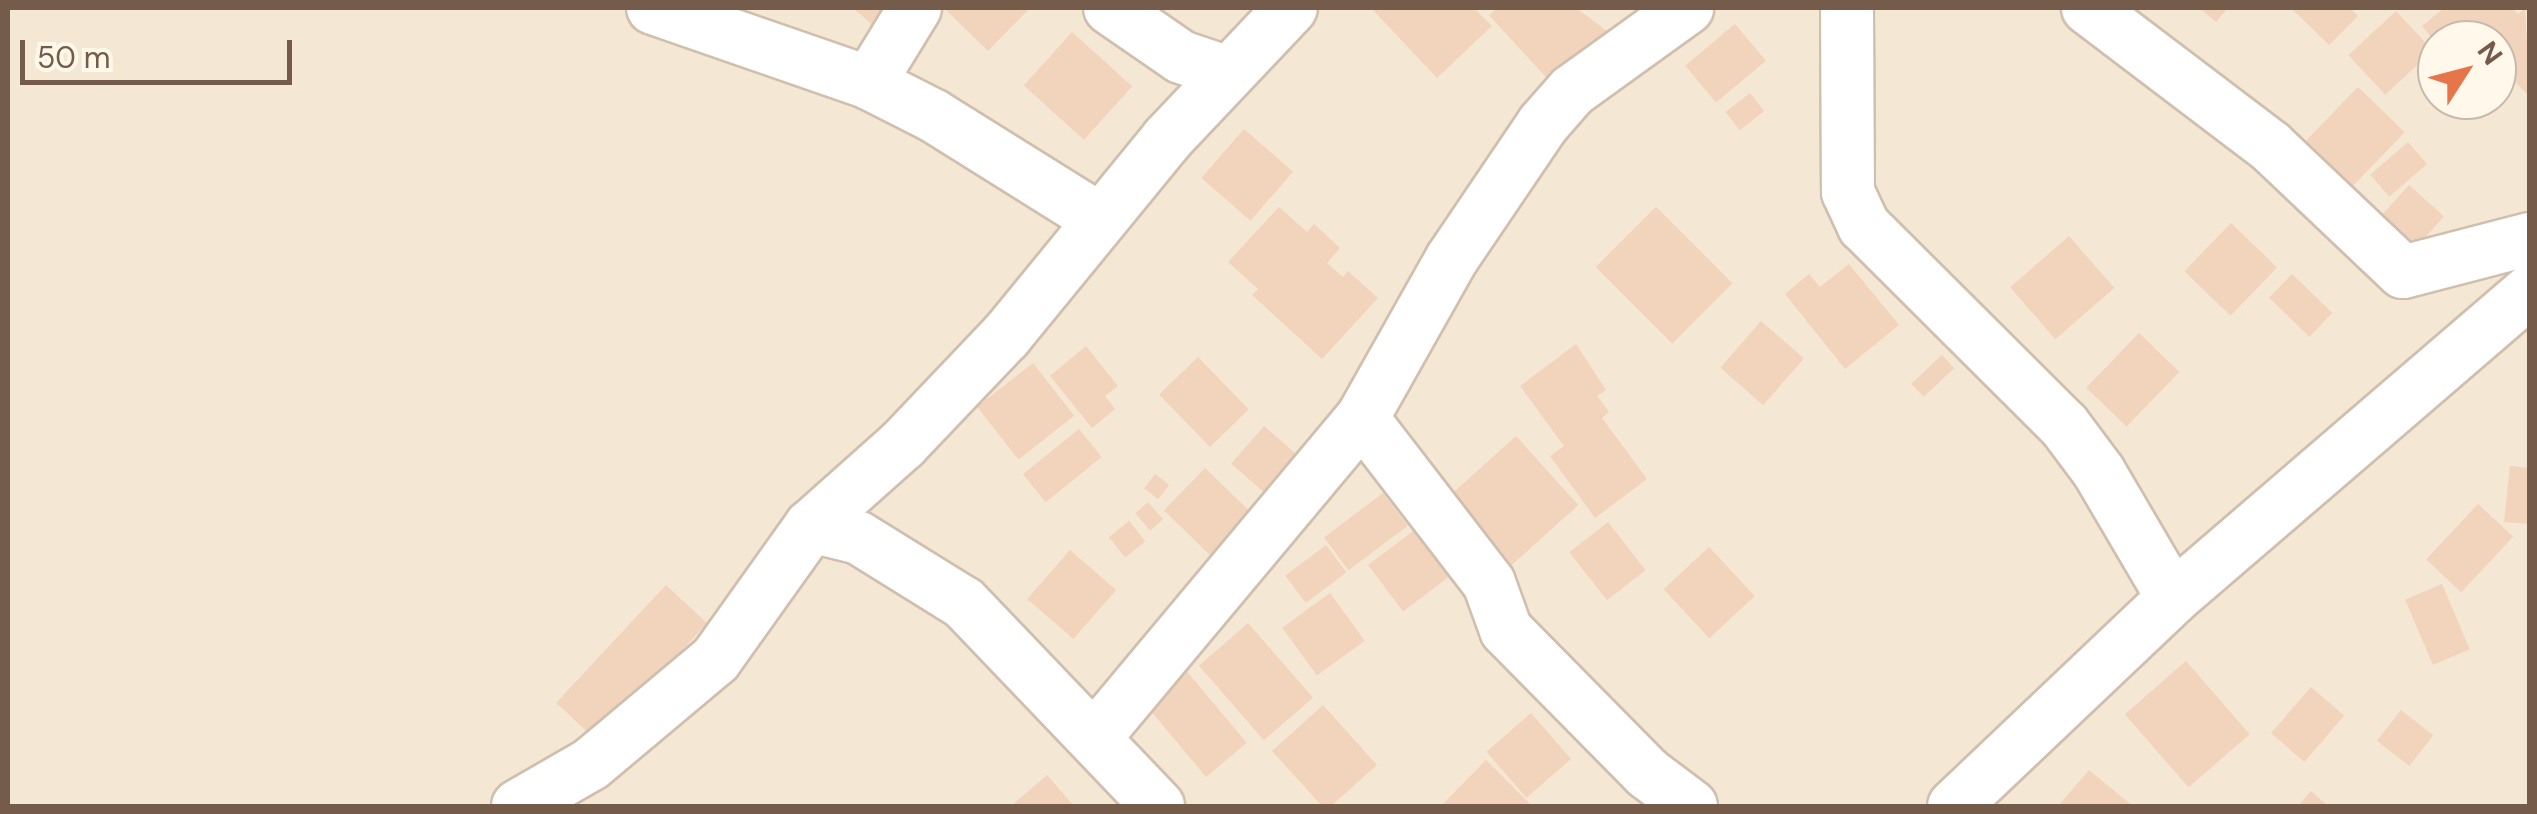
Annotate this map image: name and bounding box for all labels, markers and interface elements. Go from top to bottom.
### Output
scale bar [25,20,298,82]
north arrow [2417,20,2517,120]
text: N [2469,34,2511,72]
text: 50 m [37,38,111,77]

